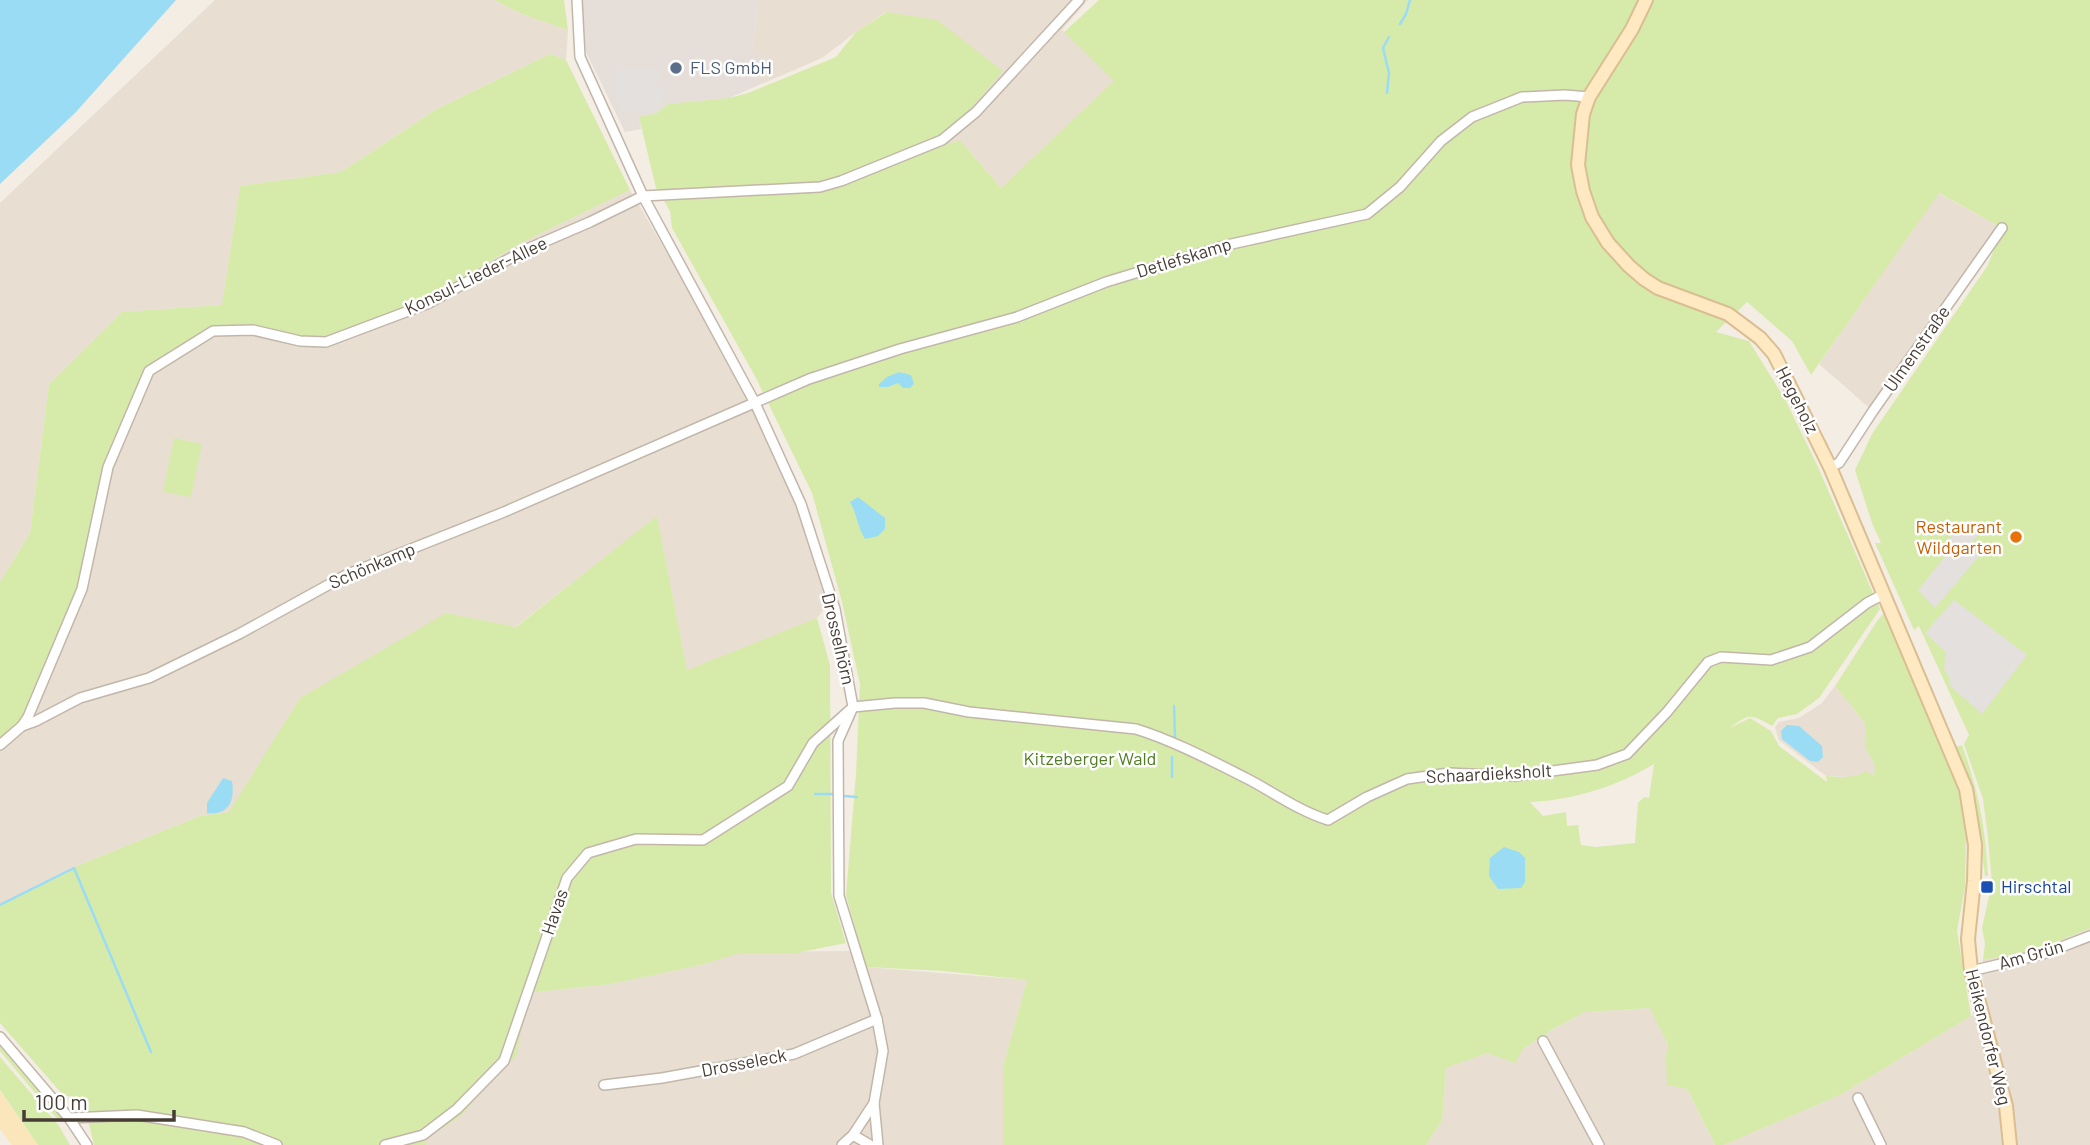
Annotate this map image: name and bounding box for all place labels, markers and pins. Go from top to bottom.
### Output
place label: FLS GmbH [690,56,772,78]
marker: FLS GmbH [668,60,684,76]
place label: Restaurant Wildgarten [1916,515,2002,558]
marker: Restaurant Wildgarten [2008,529,2024,545]
place label: Hirschtal [2001,875,2071,897]
marker: Hirschtal [1979,879,1995,895]

